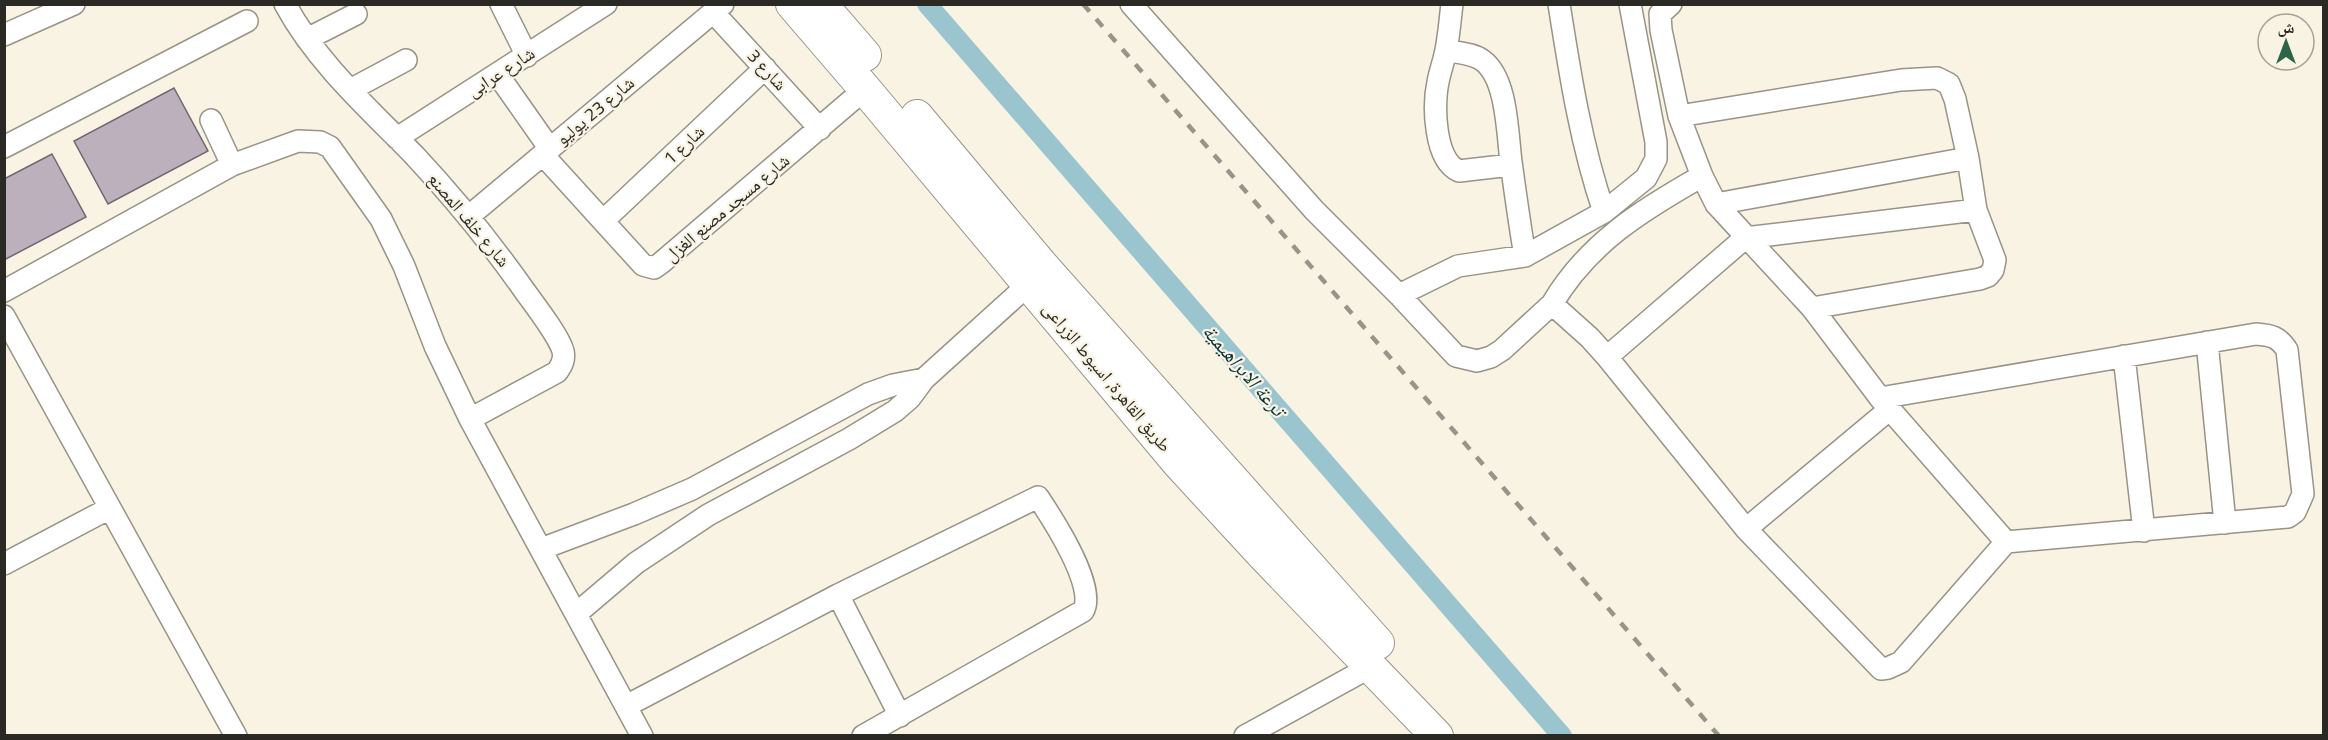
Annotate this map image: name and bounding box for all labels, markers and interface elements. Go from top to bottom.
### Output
north arrow [2256,12,2316,72]
text: ش [2278,15,2295,39]
street label: شارع عرابى [461,40,540,104]
street label: شارع 3 [741,43,794,97]
street label: شارع 23 يوليو [549,70,640,152]
street label: شارع 1 [657,118,711,171]
street label: شارع مسجد مصنع الغزل [658,147,795,268]
street label: شارع خلف المصنع [422,167,517,273]
street label: طريق القاهرة, اسيوط الزراعى [1036,296,1178,458]
water label: ترعة الابراهيمية [1195,317,1296,426]

